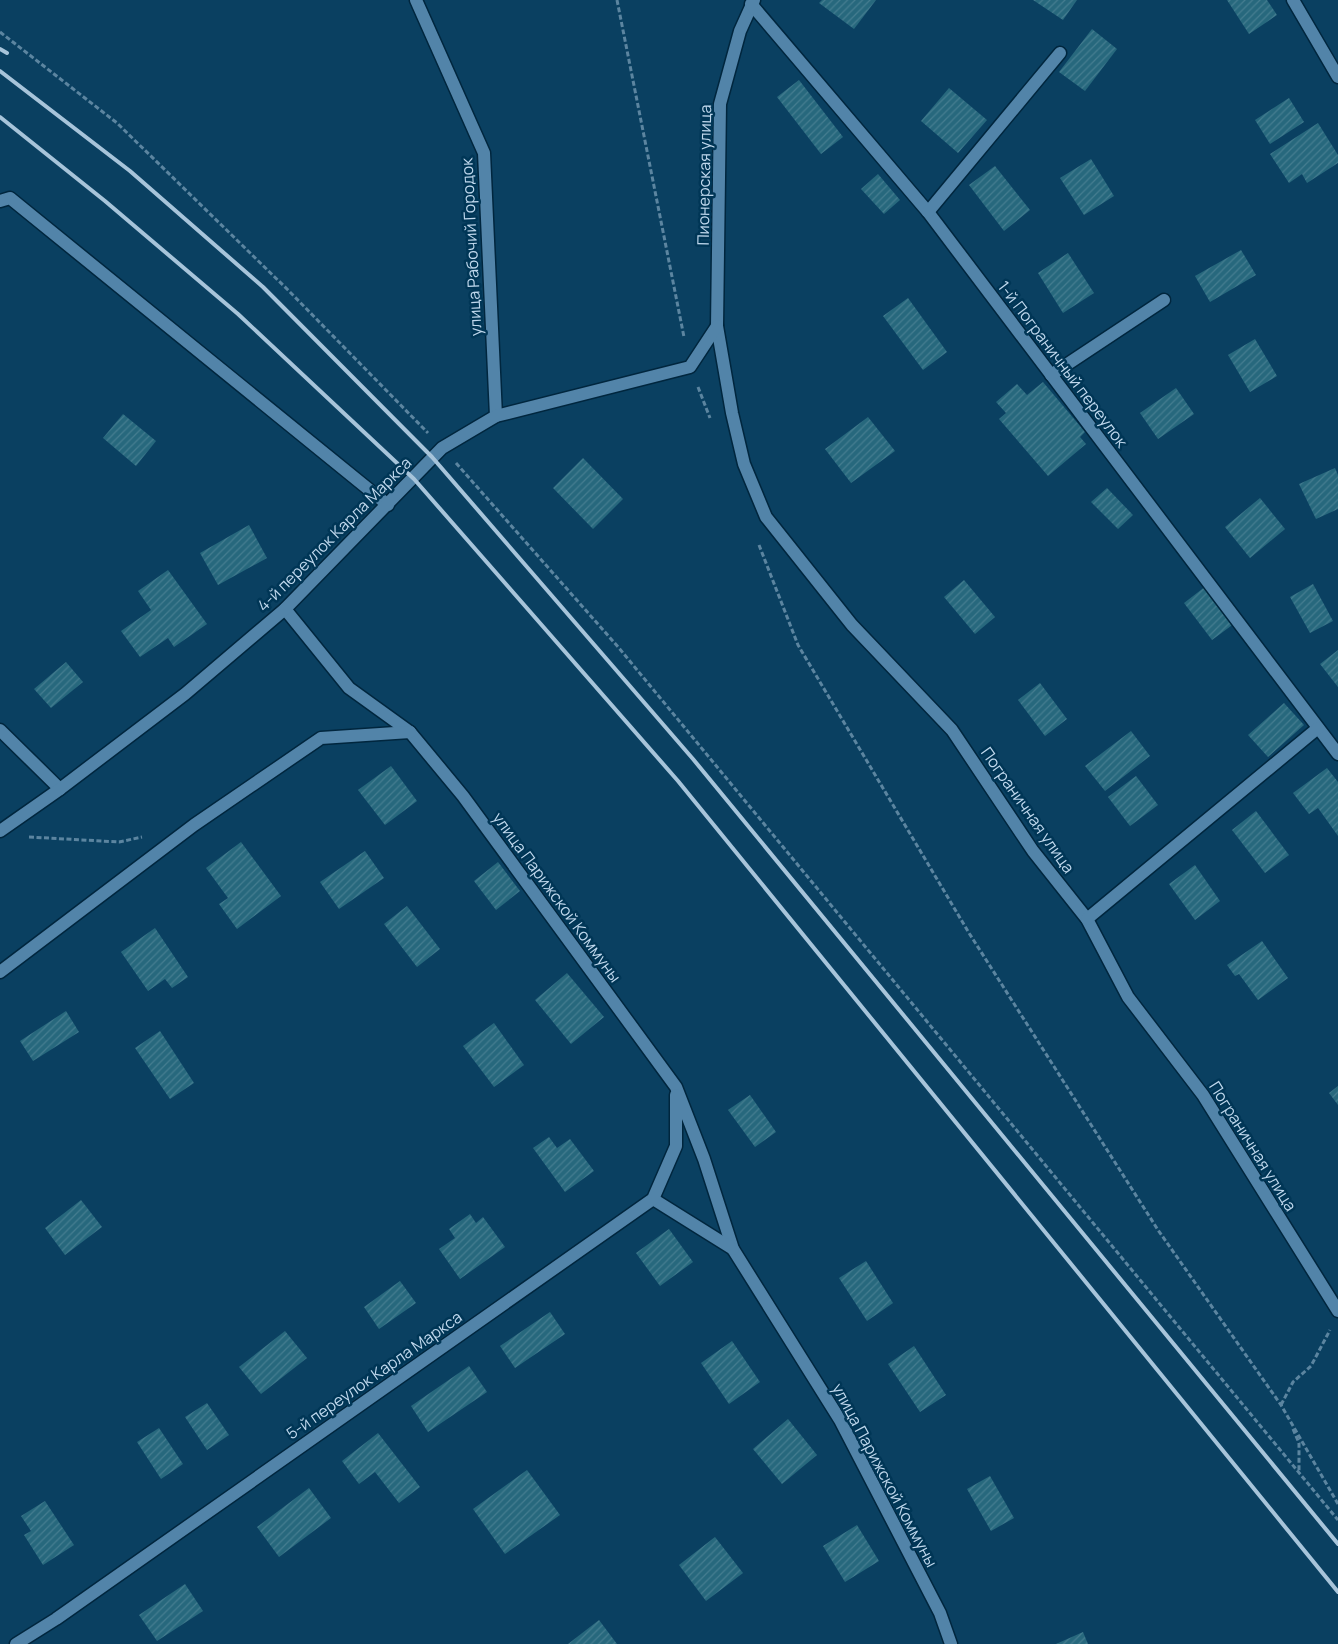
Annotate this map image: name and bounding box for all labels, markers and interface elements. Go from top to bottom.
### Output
street label: Пионерская улица [692,104,716,246]
street label: улица Рабочий Городок [455,156,487,337]
street label: 1-й Пограничный переулок [993,276,1134,453]
street label: 4-й переулок Карла Маркса [252,452,416,616]
street label: Пограничная улица [976,743,1080,877]
street label: улица Парижской Коммуны [488,808,626,986]
street label: Пограничная улица [1204,1077,1302,1215]
street label: 5-й переулок Карла Маркса [282,1306,466,1444]
street label: улица Парижской Коммуны [827,1379,943,1571]

